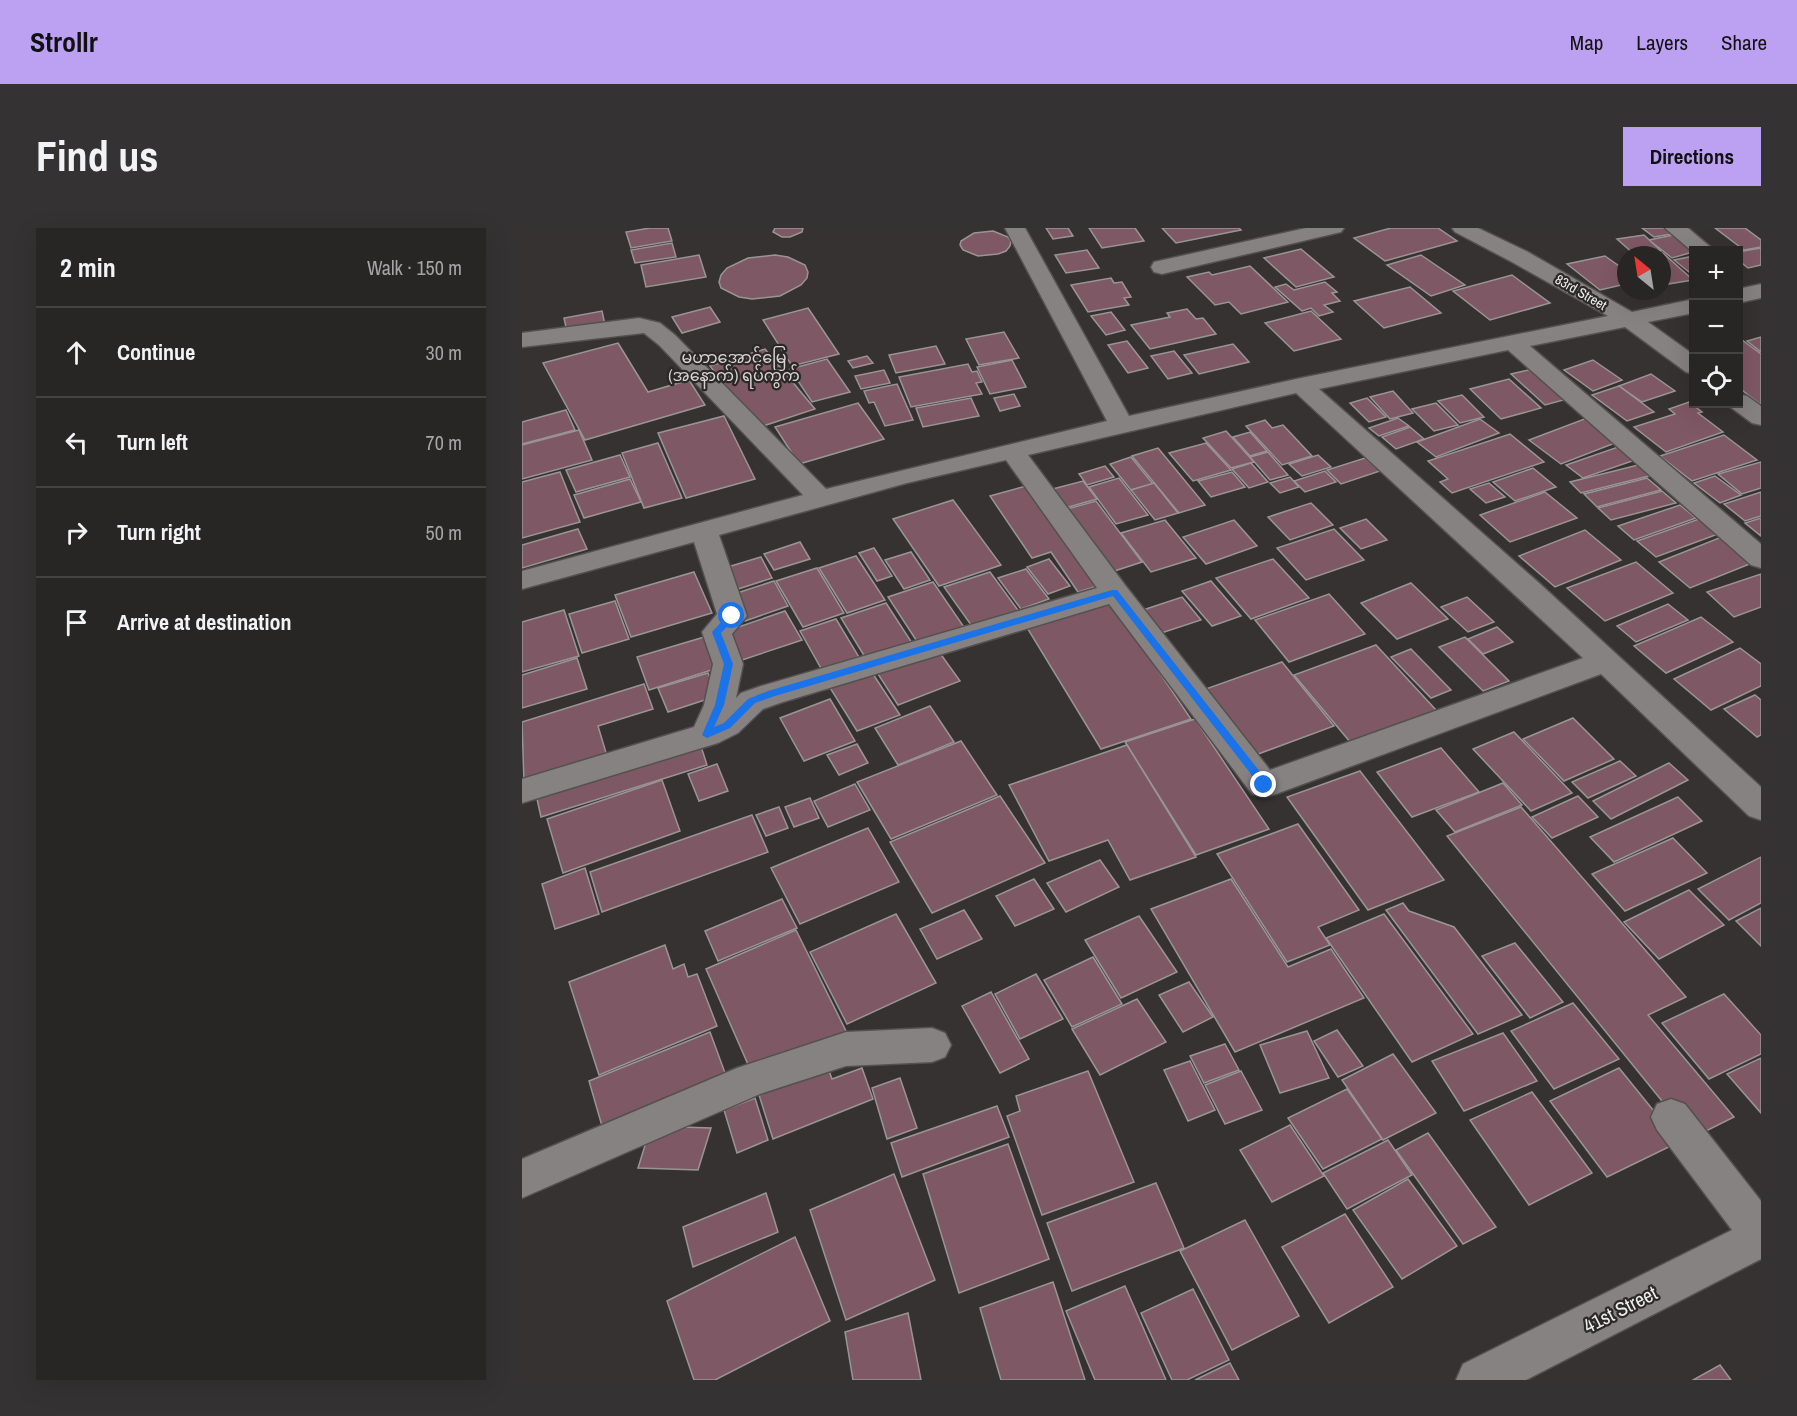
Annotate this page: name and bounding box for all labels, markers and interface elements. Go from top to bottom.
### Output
text: Strollr [30,23,98,61]
text: Map [1570,28,1603,57]
text: Layers [1636,28,1688,57]
text: Share [1721,28,1767,57]
button: Directions [1623,127,1761,186]
text: Find us [36,128,158,184]
north arrow [1617,246,1671,300]
map controls [1689,246,1743,408]
button: + [1689,246,1743,300]
text: 2 min [60,250,116,285]
text: Walk · 150 m [367,254,462,281]
street label: 83rd Street [1552,270,1610,314]
button: − [1689,300,1743,354]
icon: ahead [60,336,93,369]
text: Continue [117,337,195,367]
text: 30 m [426,339,462,366]
district label: မဟာအောင်မြေ (အနောက်) ရပ်ကွက် [668,346,800,389]
button: locate [1689,354,1743,408]
icon: left [60,426,93,459]
text: Turn left [117,427,188,457]
text: 70 m [426,429,462,456]
icon: right [60,516,93,549]
text: Turn right [117,517,201,547]
text: 50 m [426,519,462,546]
route start [718,602,744,628]
icon: arrive [60,606,93,639]
text: Arrive at destination [117,607,291,637]
route end [1250,771,1276,797]
street label: 41st Street [1579,1279,1662,1339]

